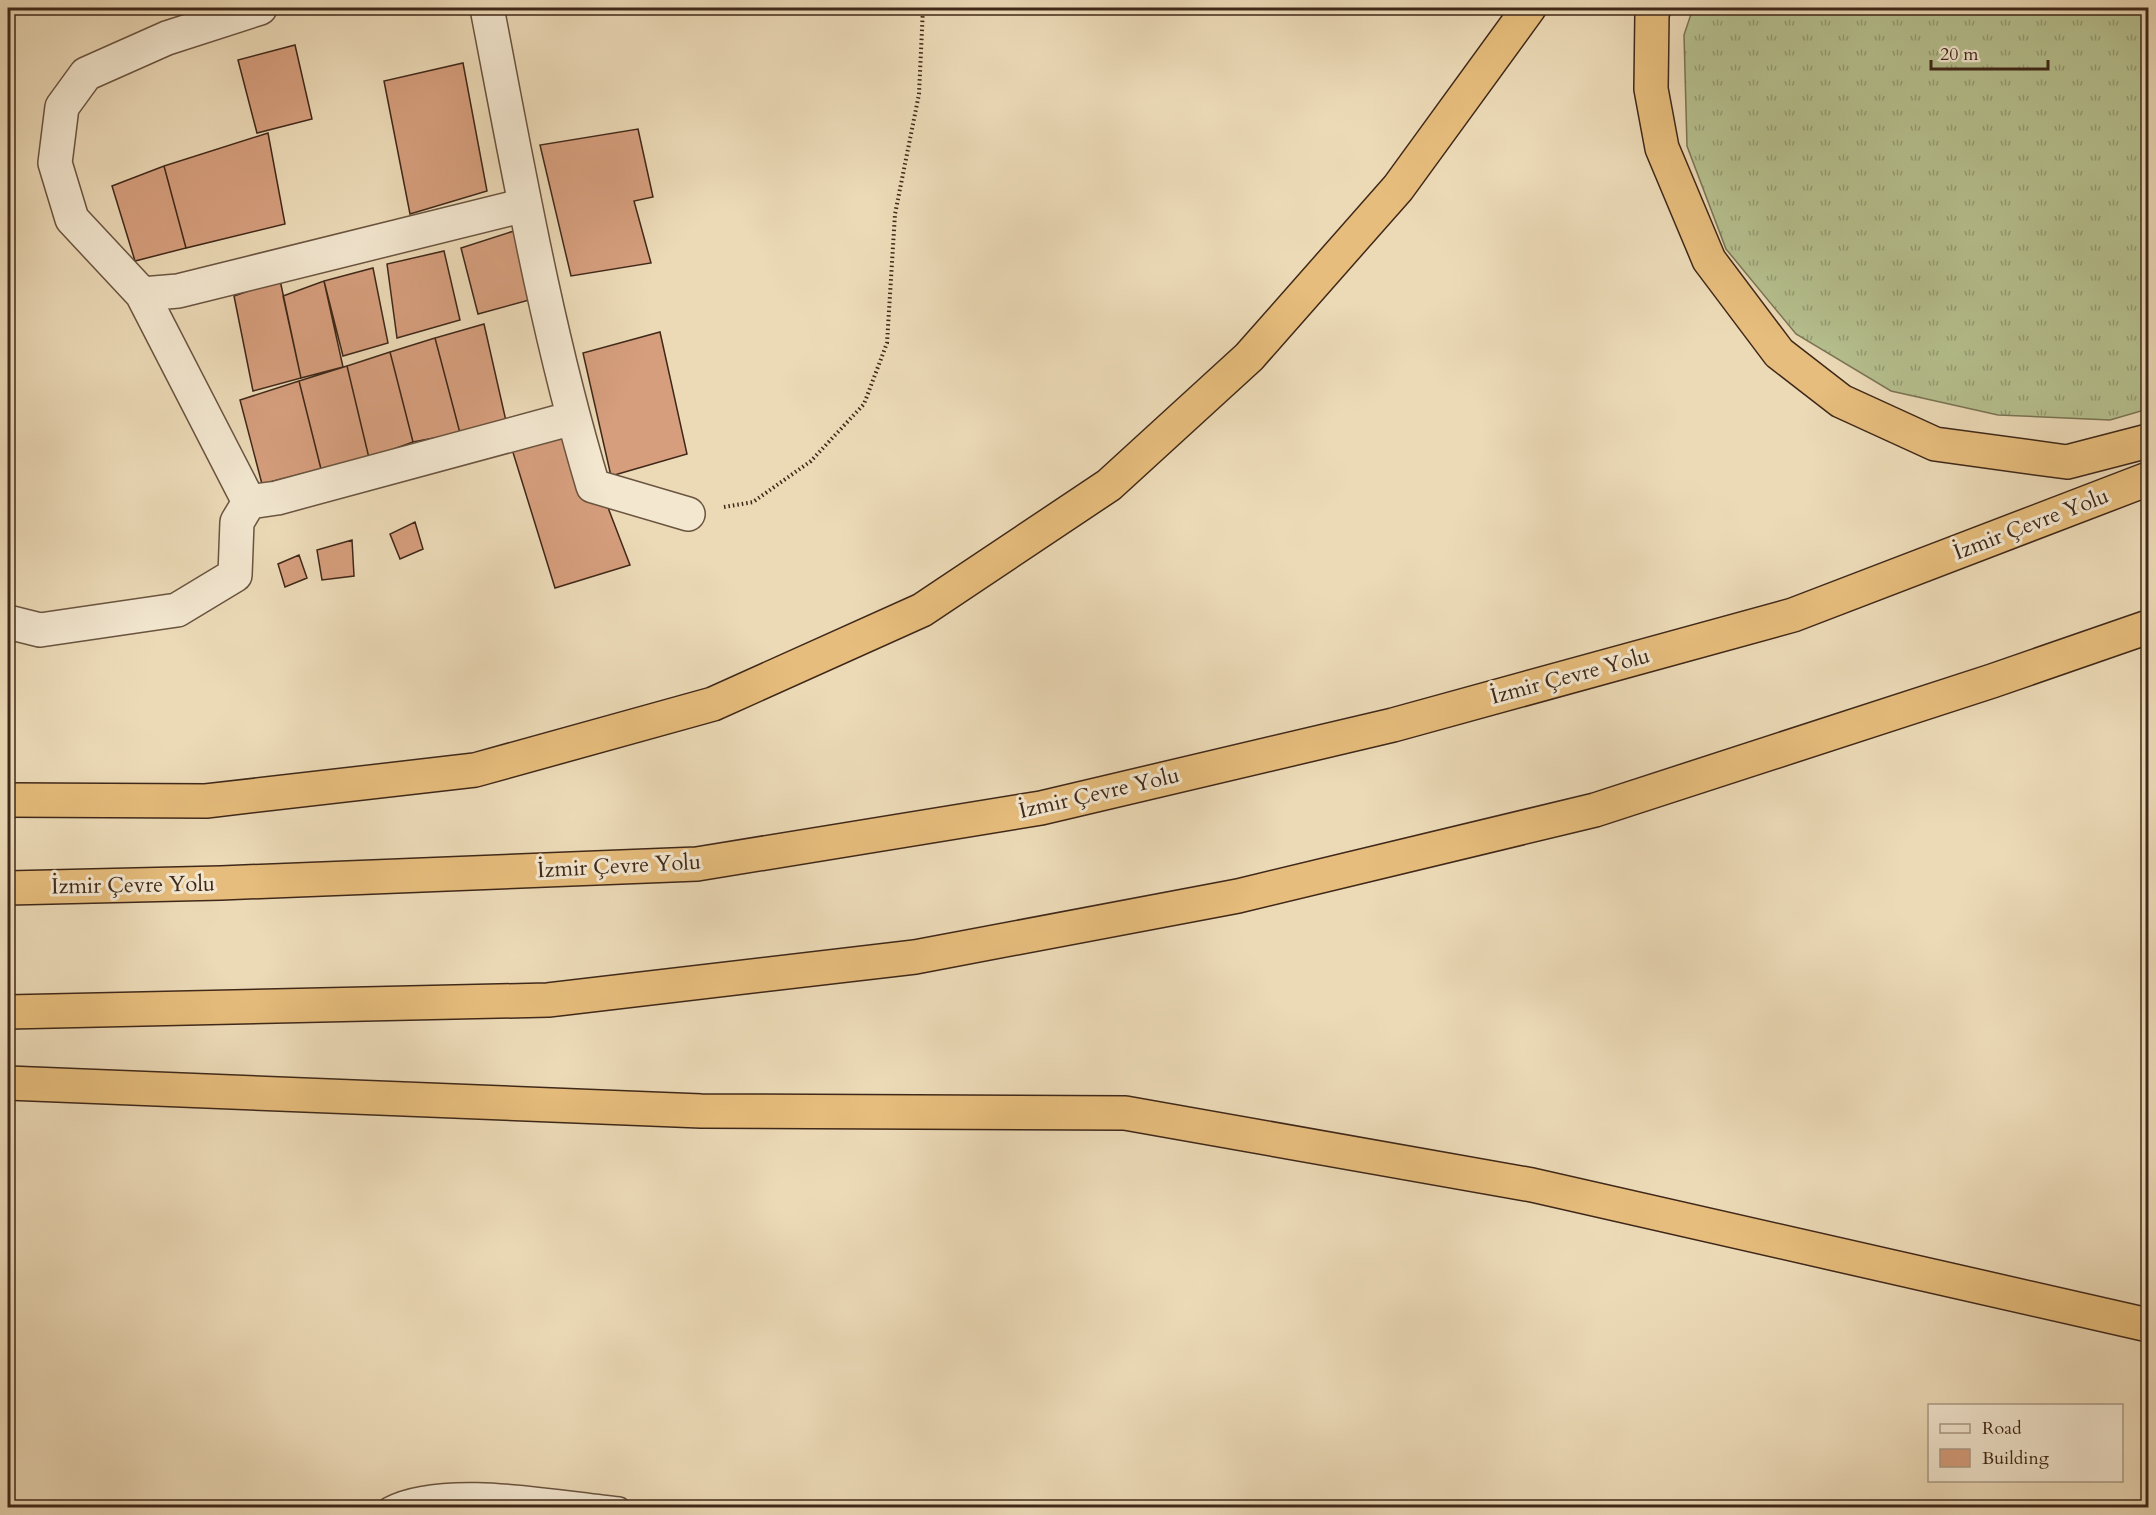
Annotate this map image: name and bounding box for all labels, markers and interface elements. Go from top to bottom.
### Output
scale bar [1931,33,2048,71]
text: 20 m [1940,42,1979,67]
street label: İzmir Çevre Yolu [1949,481,2113,567]
street label: İzmir Çevre Yolu [1487,640,1653,712]
street label: İzmir Çevre Yolu [1016,760,1182,826]
street label: İzmir Çevre Yolu [536,847,702,885]
street label: İzmir Çevre Yolu [51,869,215,901]
legend [1928,1404,2123,1482]
text: Road [1982,1416,2022,1441]
text: Building [1982,1446,2050,1471]

